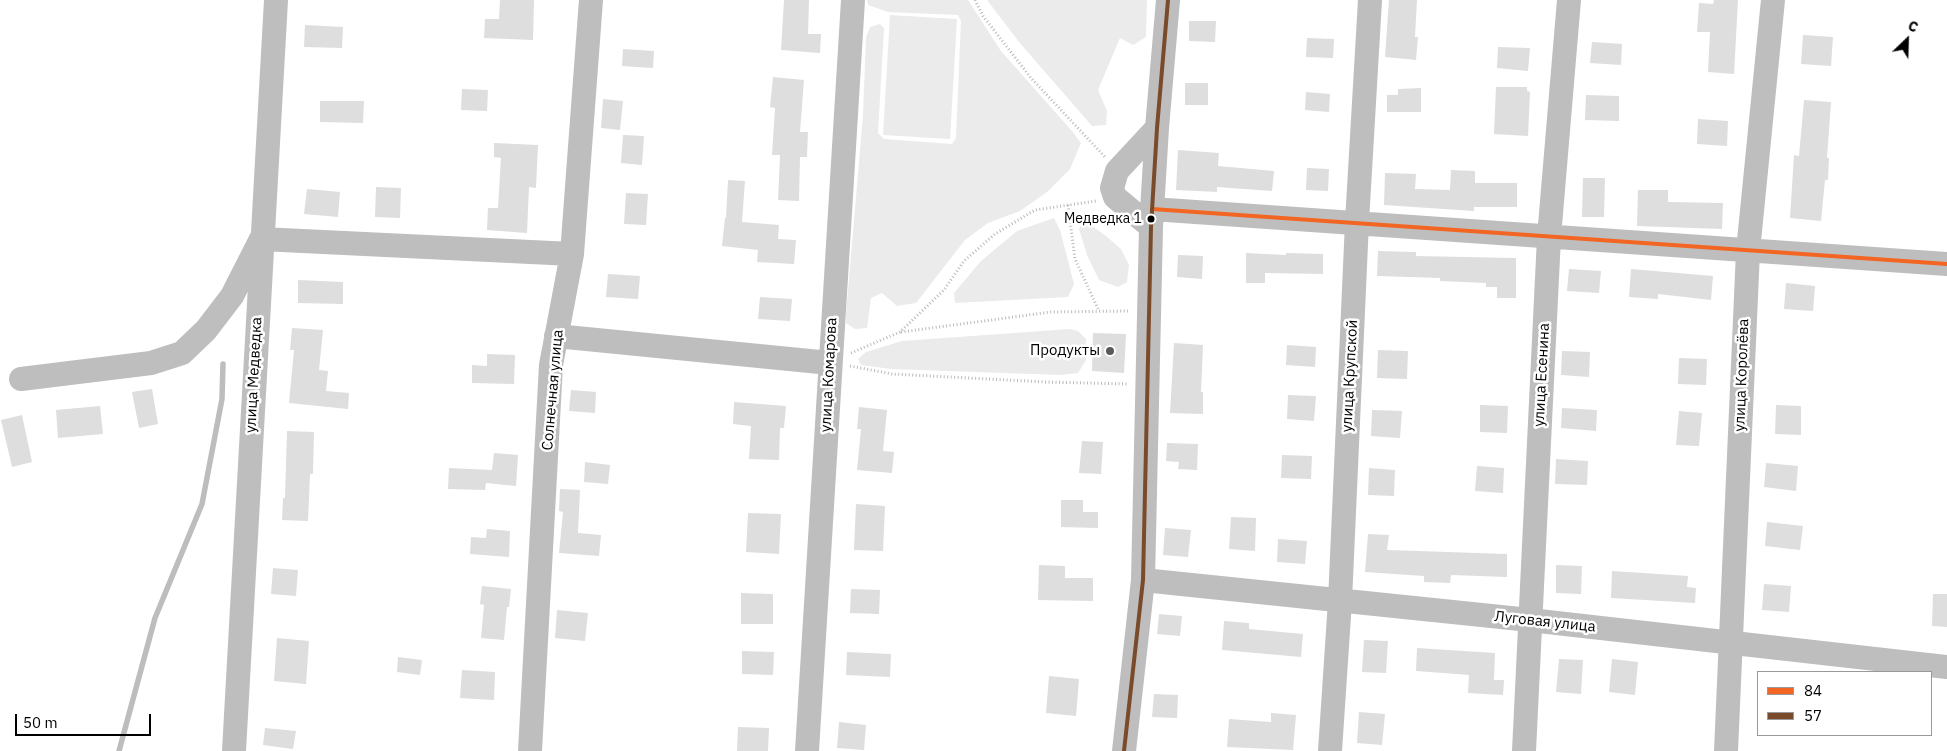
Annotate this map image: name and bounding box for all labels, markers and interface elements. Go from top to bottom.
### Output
north arrow [1882,15,1932,65]
text: С [1905,16,1921,36]
place label: Медведка 1 [1064,211,1142,227]
marker: Медведка 1 [1146,214,1156,224]
street label: улица Медведка [242,317,266,433]
street label: улица Комарова [817,317,841,433]
street label: улица Королёва [1731,318,1753,432]
street label: улица Крупской [1338,319,1362,433]
street label: улица Есенина [1530,323,1554,427]
street label: Солнечная улица [539,329,567,451]
place label: Продукты [1030,342,1100,360]
marker: Продукты [1104,345,1116,357]
street label: Луговая улица [1493,608,1597,636]
legend [1757,671,1932,736]
text: 84 [1804,681,1822,700]
scale bar [18,704,154,736]
text: 57 [1804,706,1822,725]
text: 50 m [23,713,58,732]

